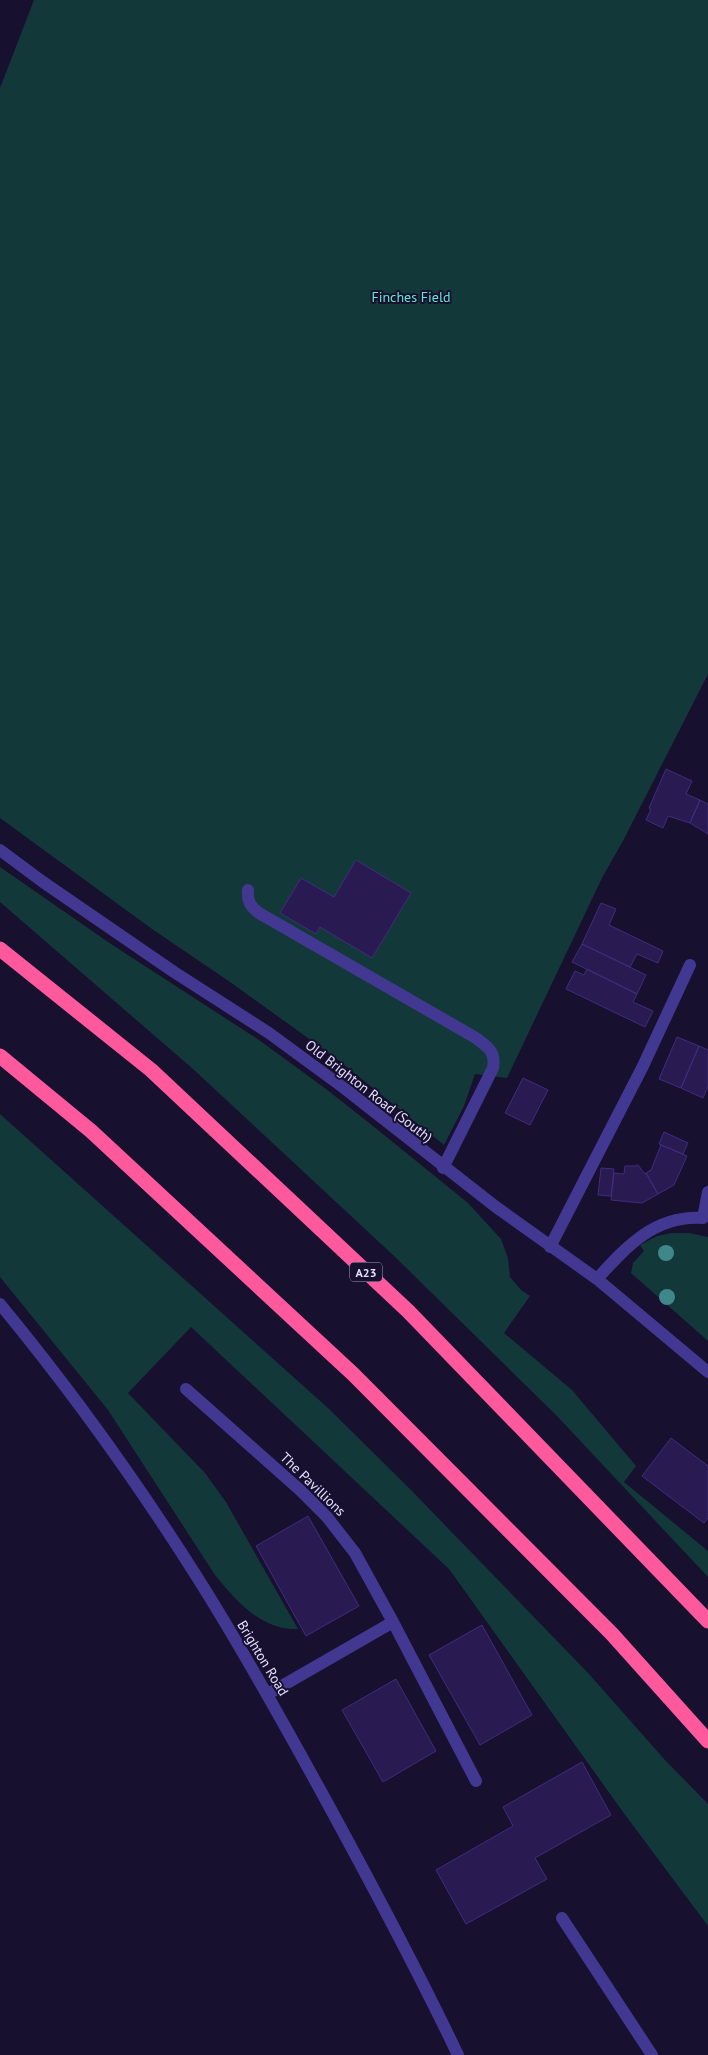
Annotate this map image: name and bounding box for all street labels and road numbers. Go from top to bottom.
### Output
street label: Old Brighton Road (South) [302,1036,436,1146]
road number: A23 [350,1262,382,1282]
street label: The Pavillions [277,1448,350,1520]
street label: Brighton Road [233,1617,293,1699]

